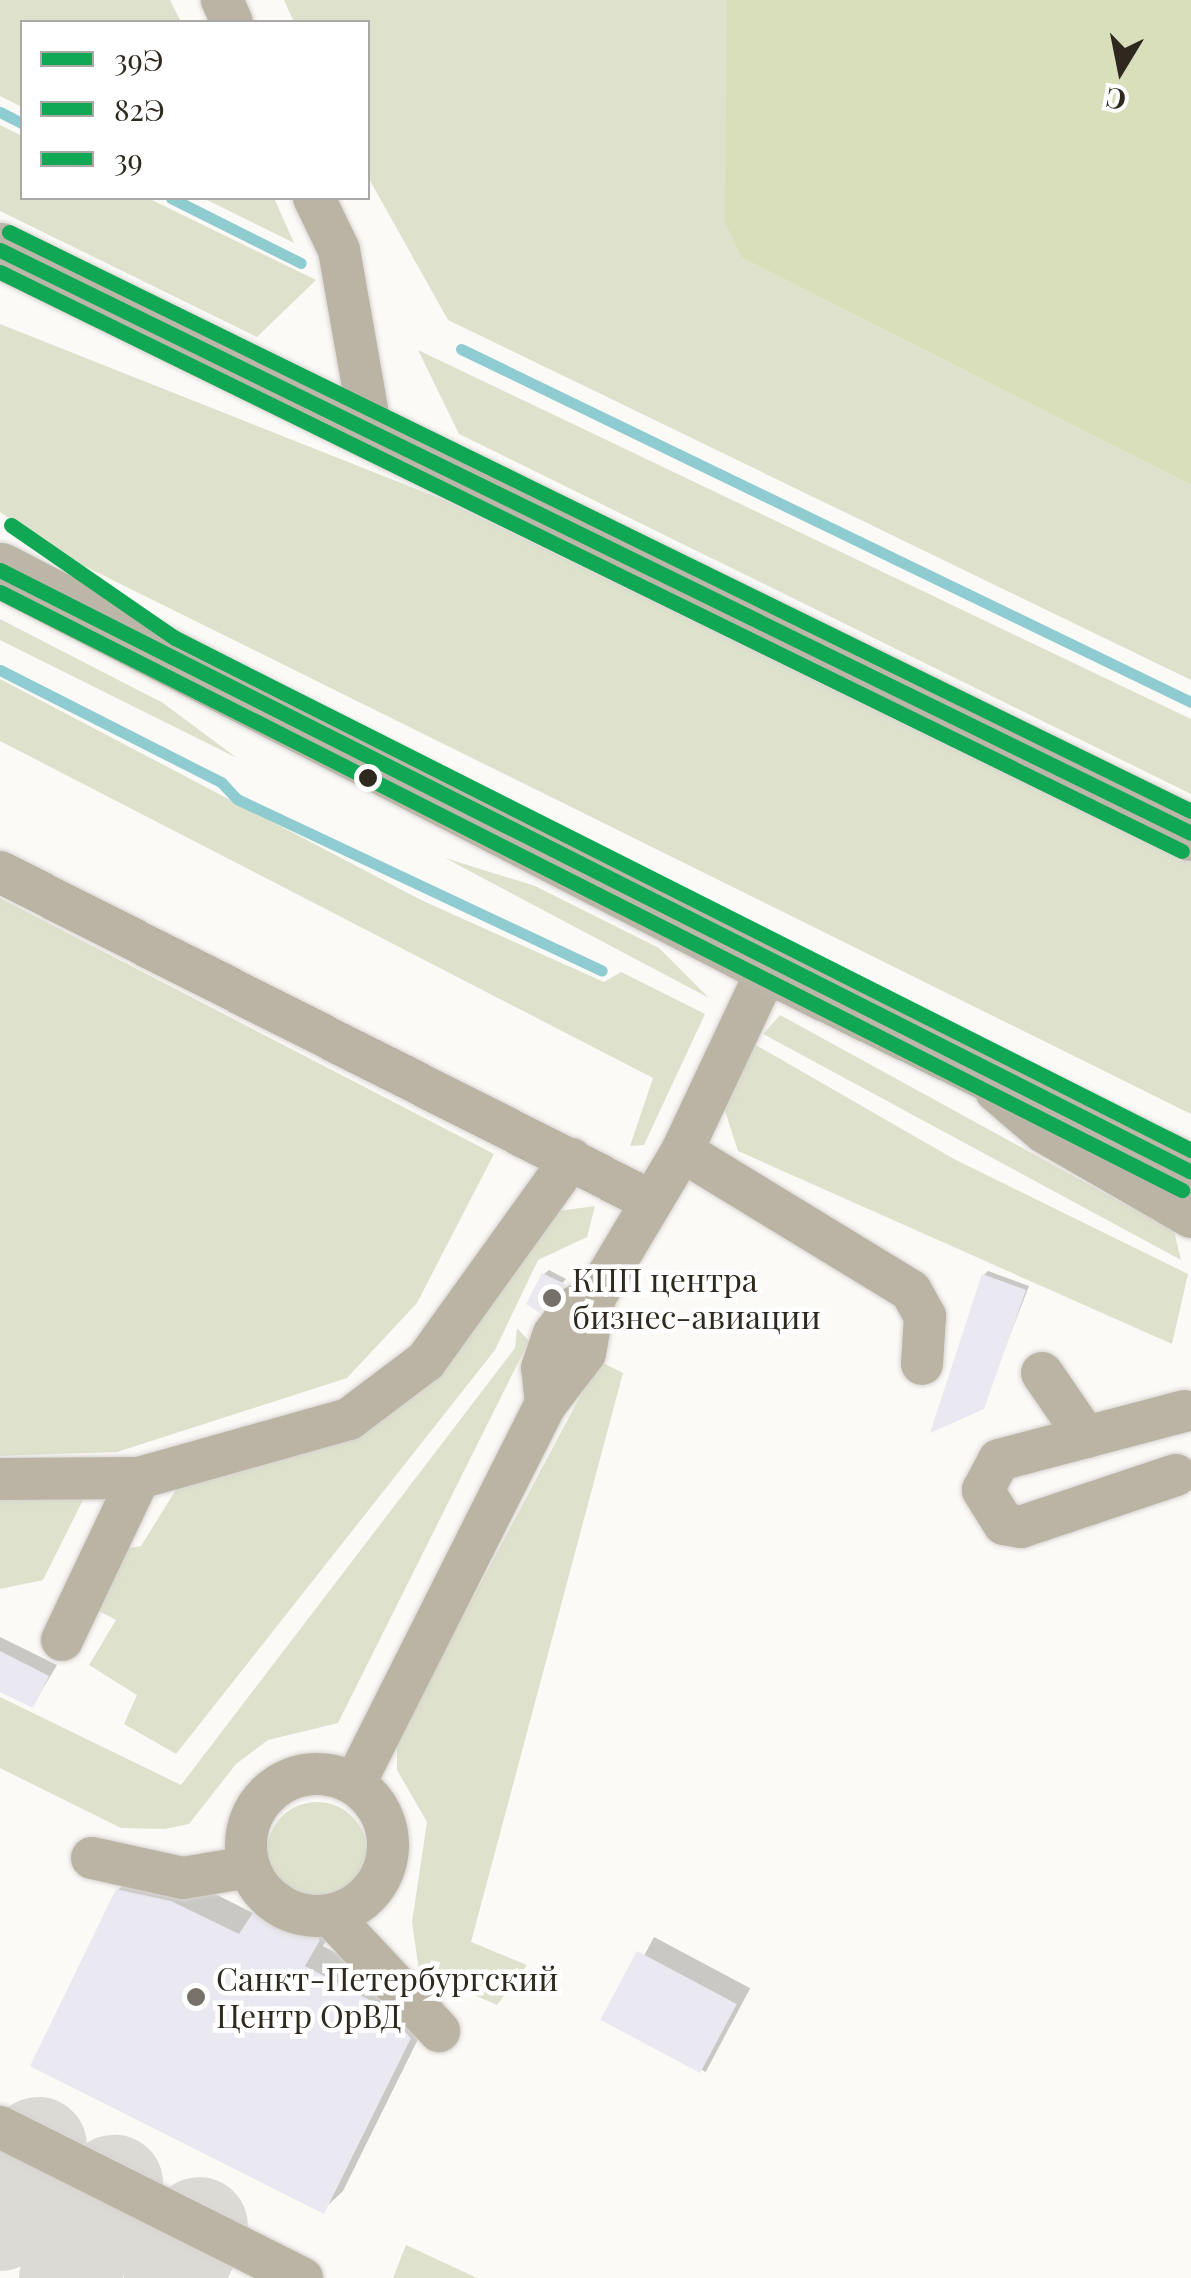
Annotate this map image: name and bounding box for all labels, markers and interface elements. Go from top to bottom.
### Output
legend [20,20,370,200]
north arrow [1071,20,1171,120]
text: 39Э [114,39,164,79]
text: С [1103,80,1129,120]
text: 82Э [114,89,165,129]
text: 39 [114,139,143,179]
unlabelled marker [358,768,378,788]
place label: КПП центра бизнес-авиации [572,1261,821,1336]
marker: КПП центра бизнес-авиации [541,1287,563,1309]
place label: Санкт-Петербургский Центр ОрВД [216,1960,558,2035]
marker: Санкт-Петербургский Центр ОрВД [185,1986,207,2008]

